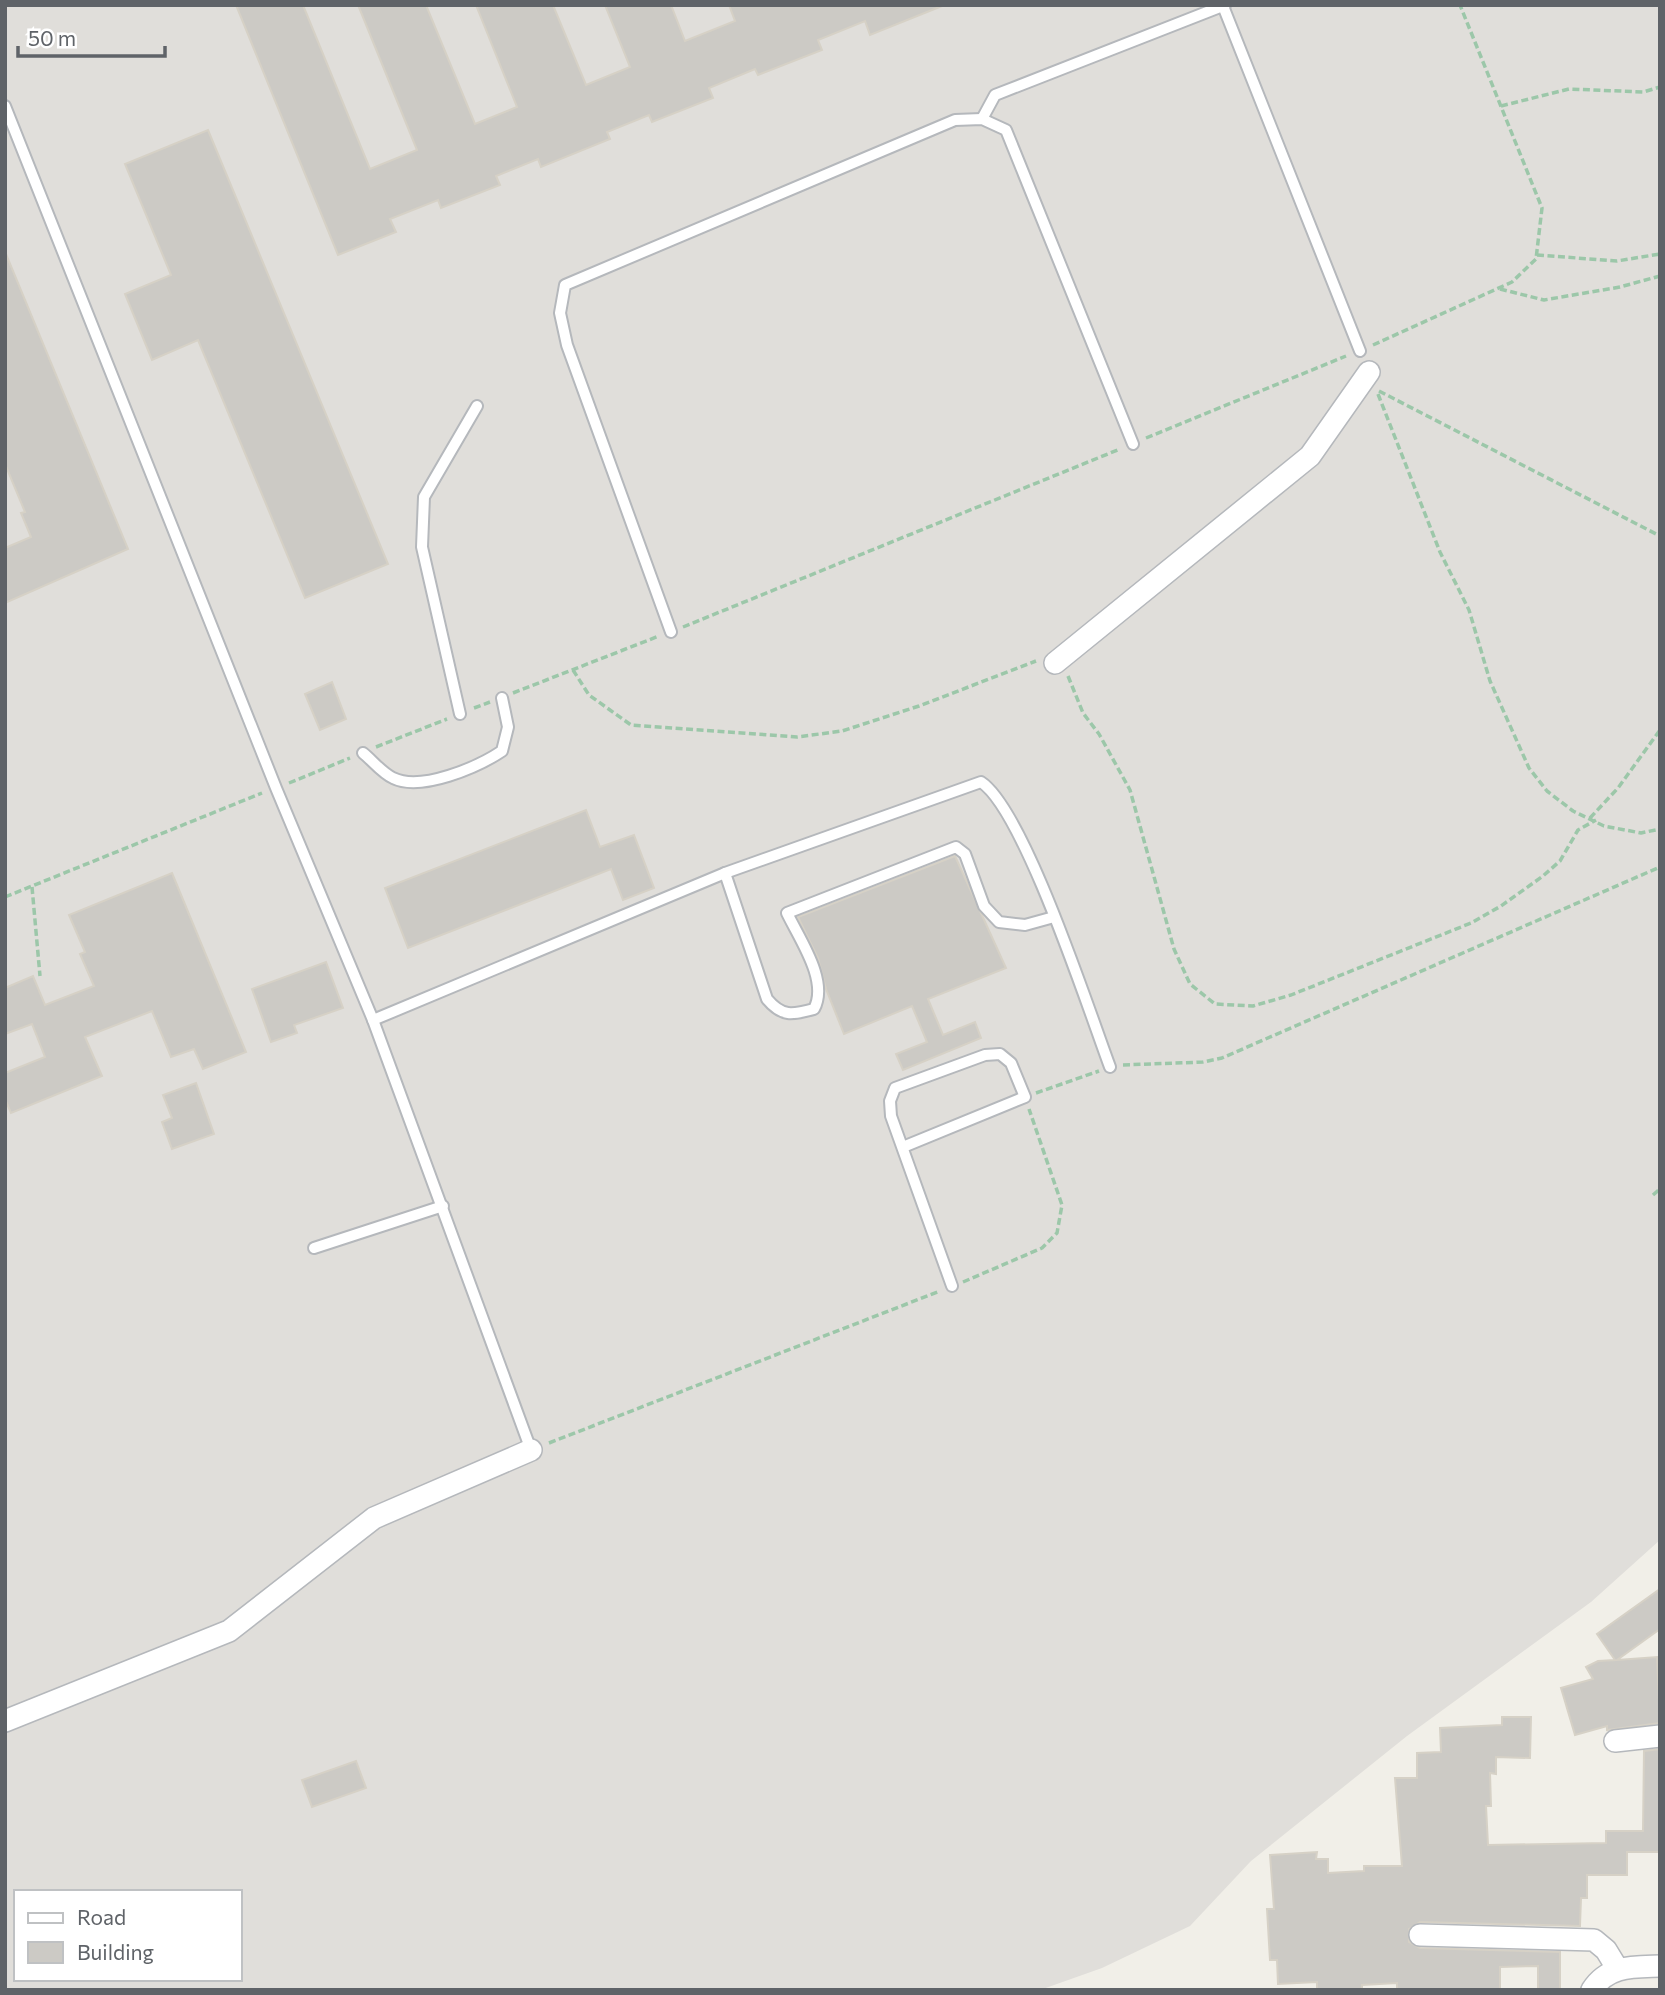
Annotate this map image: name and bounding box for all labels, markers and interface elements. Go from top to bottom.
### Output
scale bar [18,14,164,58]
text: 50 m [28,25,76,50]
legend [14,1890,242,1981]
text: Road [77,1904,126,1929]
text: Building [77,1939,154,1964]

